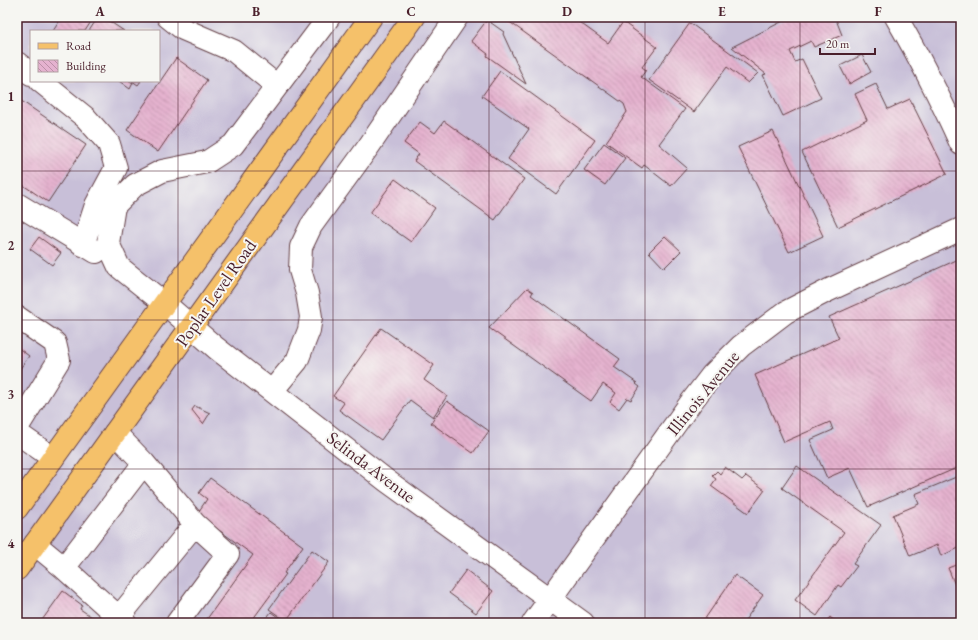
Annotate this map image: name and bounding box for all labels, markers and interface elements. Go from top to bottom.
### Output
text: A [94,3,105,20]
text: B [252,3,260,20]
text: C [406,3,416,20]
text: D [562,3,572,20]
text: E [718,3,726,20]
text: F [874,3,882,20]
legend [30,30,160,82]
scale bar [820,30,875,56]
text: 20 m [826,36,850,52]
text: Road [66,38,92,54]
text: Building [66,58,107,74]
text: 1 [8,88,15,105]
street label: Poplar Level Road [170,234,262,351]
text: 2 [8,237,15,254]
street label: Illinois Avenue [661,345,744,440]
text: 3 [8,386,15,403]
street label: Selinda Avenue [322,426,420,507]
text: 4 [8,535,15,552]

